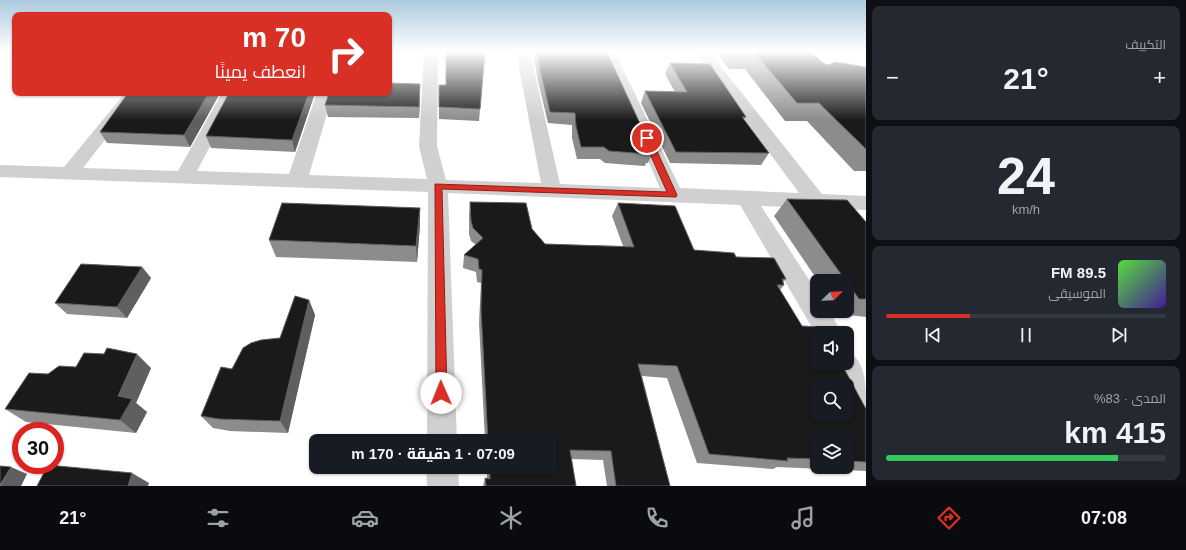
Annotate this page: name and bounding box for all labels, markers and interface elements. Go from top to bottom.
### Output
text: 70 m [242,22,306,53]
icon: right [320,28,372,80]
text: التكييف [1125,37,1166,52]
text: انعطف يمينًا [215,62,306,82]
text: 21° [1003,62,1049,95]
text: − [886,65,899,90]
text: + [1153,65,1166,90]
pin [630,121,664,155]
icon: arrive [636,127,658,149]
text: 24 [997,147,1055,205]
text: km/h [1012,202,1040,217]
text: 89.5 FM [1051,264,1106,281]
north arrow [810,274,854,318]
map controls [810,274,854,474]
text: الموسيقى [1048,286,1106,301]
icon: previous [922,324,944,346]
icon: pause [1015,324,1037,346]
icon: next [1108,324,1130,346]
button: sound [810,326,854,370]
position arrow [420,372,462,414]
button: search [810,378,854,422]
text: المدى · 83% [1094,391,1166,406]
text: 415 km [1064,416,1166,449]
speed limit sign: 30 [12,422,64,474]
button: layers [810,430,854,474]
text: 07:09 · 1 دقيقة · 170 m [351,445,515,462]
icon: filters [204,504,232,532]
icon: car [351,504,379,532]
icon: climate [497,504,525,532]
icon: phone [643,504,671,532]
icon: music [789,504,817,532]
icon: directions [935,504,963,532]
text: 21° [59,508,86,528]
text: 07:08 [1081,508,1127,528]

